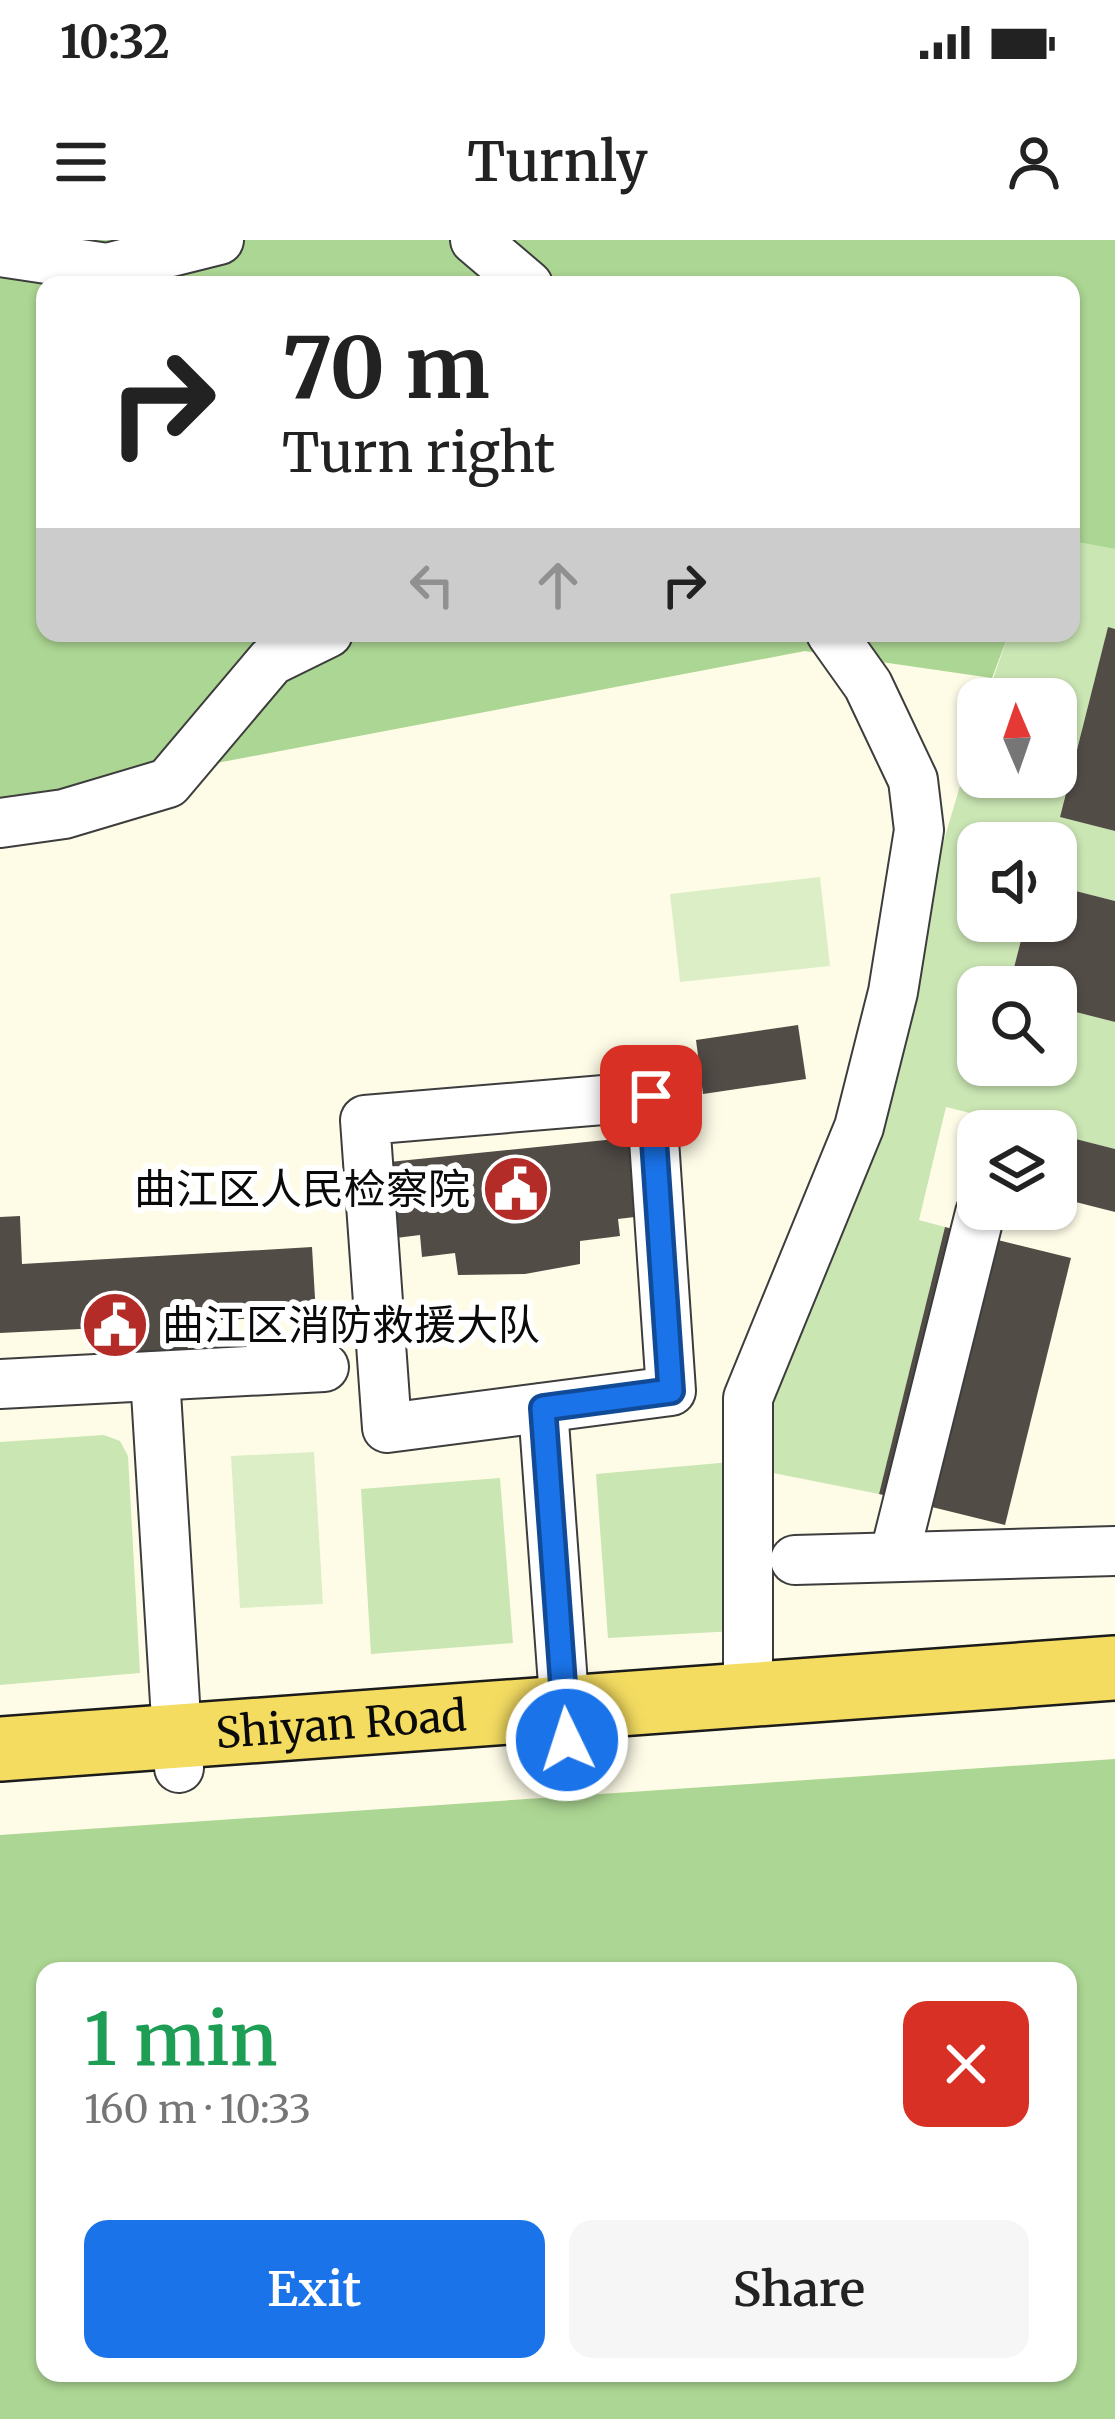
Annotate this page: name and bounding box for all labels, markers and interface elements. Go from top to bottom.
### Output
text: 10:32 [60,14,170,70]
text: Turnly [467,128,648,196]
icon: menu [48,129,114,195]
icon: person [1001,129,1067,195]
text: 70 m [282,315,490,421]
icon: right [84,324,240,480]
text: Turn right [282,419,555,487]
icon: left [399,552,465,618]
icon: ahead [525,552,591,618]
icon: right [651,552,717,618]
north arrow [957,678,1077,798]
map controls [957,678,1077,1230]
button: sound [957,822,1077,942]
button: search [957,966,1077,1086]
pin [600,1045,702,1147]
icon: arrive [618,1063,684,1129]
button: layers [957,1110,1077,1230]
public building icon: 曲江区人民检察院 [481,1154,551,1224]
place label: 曲江区人民检察院 [134,1163,470,1215]
public building icon: 曲江区消防救援大队 [80,1290,150,1360]
place label: 曲江区消防救援大队 [162,1299,540,1351]
position arrow [504,1677,630,1803]
street label: Shiyan Road [214,1689,468,1759]
text: 1 min [84,1994,278,2085]
button: close [903,2001,1029,2127]
text: 160 m · 10:33 [84,2085,311,2134]
button: Exit [84,2220,545,2358]
button: Share [569,2220,1029,2358]

